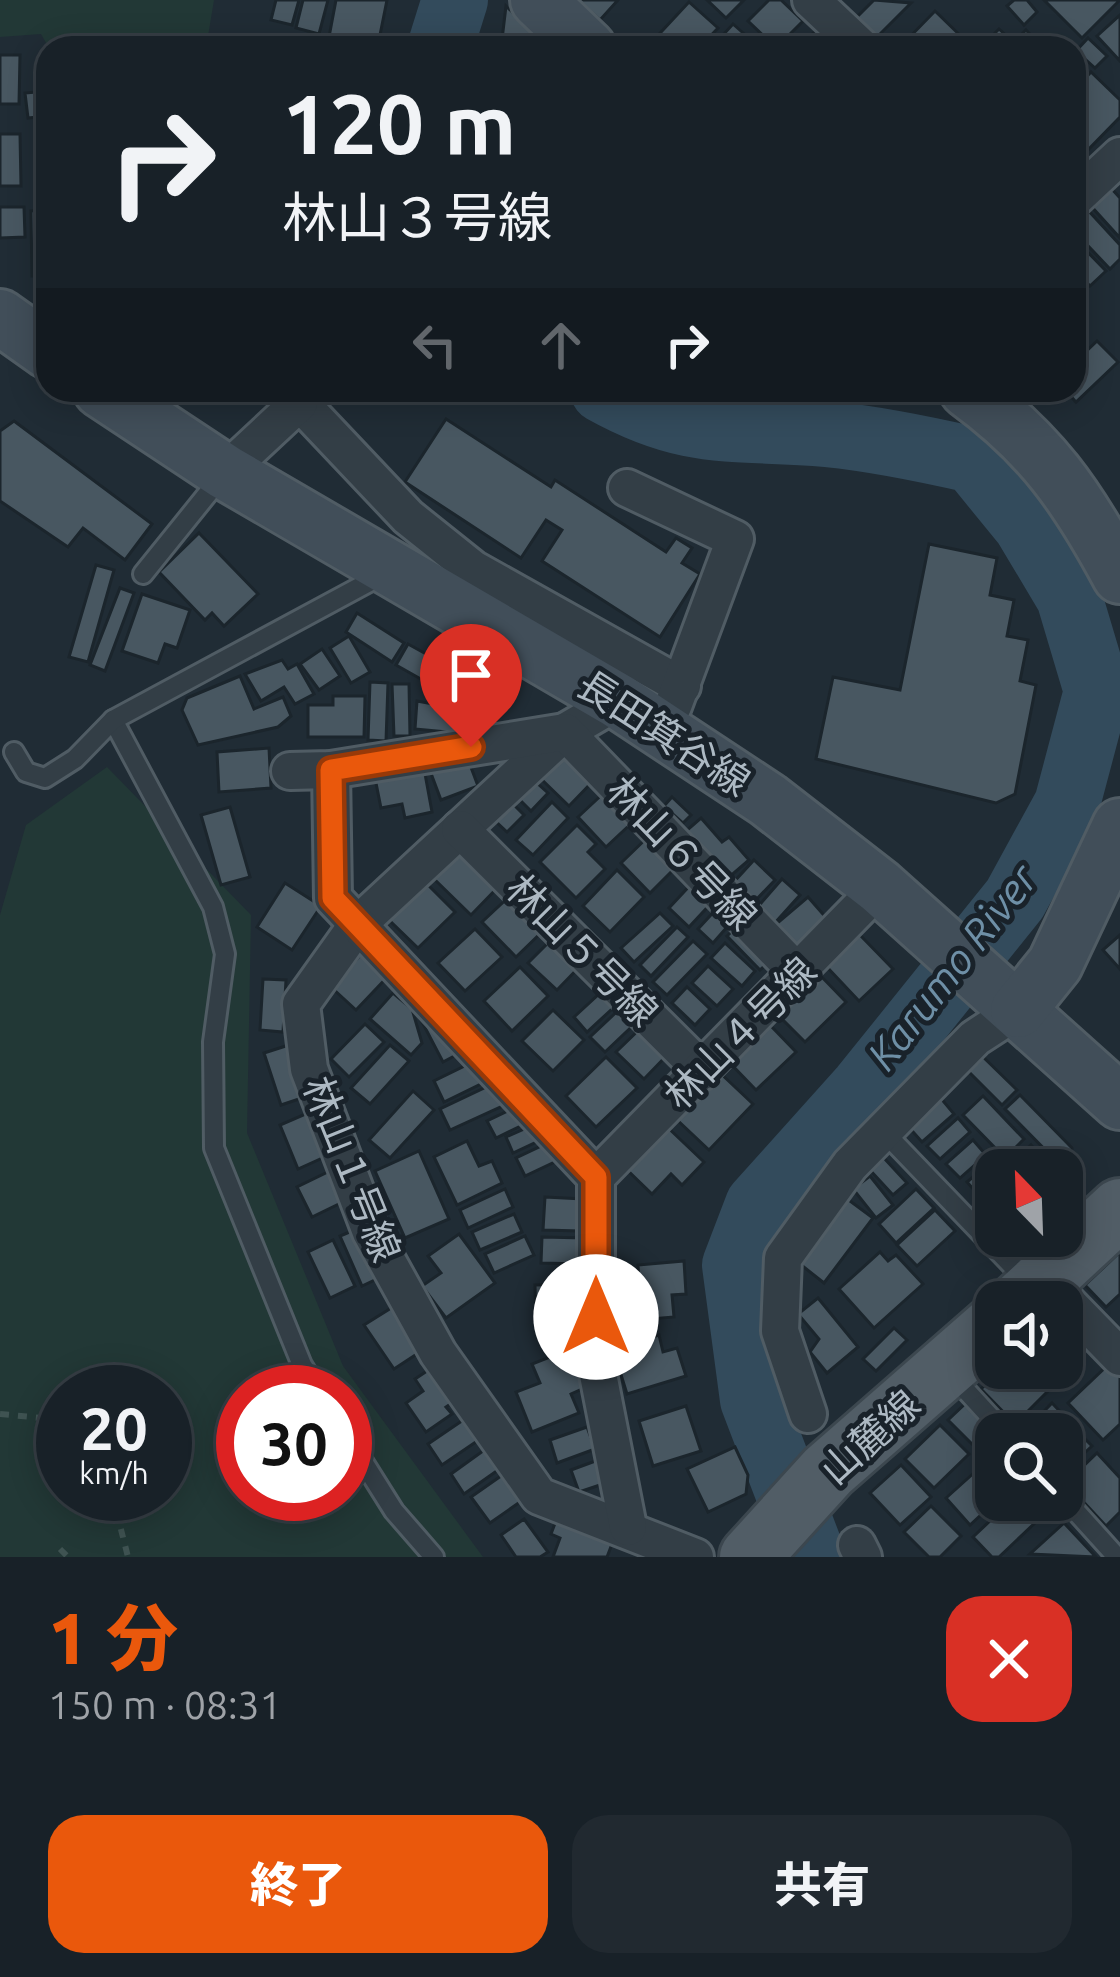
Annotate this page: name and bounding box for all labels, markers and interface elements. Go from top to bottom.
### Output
text: 120 m [282,76,516,170]
icon: right [84,84,240,240]
text: 林山３号線 [282,187,552,247]
icon: left [402,312,468,378]
icon: ahead [528,312,594,378]
icon: right [654,312,720,378]
pin [420,624,522,747]
icon: arrive [438,642,504,708]
street label: 長田箕谷線 [571,661,758,804]
street label: 林山６号線 [599,768,766,938]
water label: Karumo River [857,854,1047,1078]
street label: 林山５号線 [498,865,667,1034]
street label: 林山４号線 [655,948,824,1117]
street label: 林山１号線 [296,1070,409,1267]
north arrow [975,1149,1083,1257]
map controls [975,1149,1083,1521]
position arrow [533,1254,659,1380]
button: sound [975,1281,1083,1389]
speed limit sign: 30 [216,1365,372,1521]
street label: 山麓線 [812,1382,928,1492]
text: 20 [80,1394,148,1461]
button: search [975,1413,1083,1521]
text: km/h [79,1456,149,1490]
button: close [946,1596,1072,1722]
text: 1 分 [48,1597,178,1678]
text: 150 m · 08:31 [48,1683,282,1726]
button: 終了 [48,1815,548,1953]
button: 共有 [572,1815,1072,1953]

